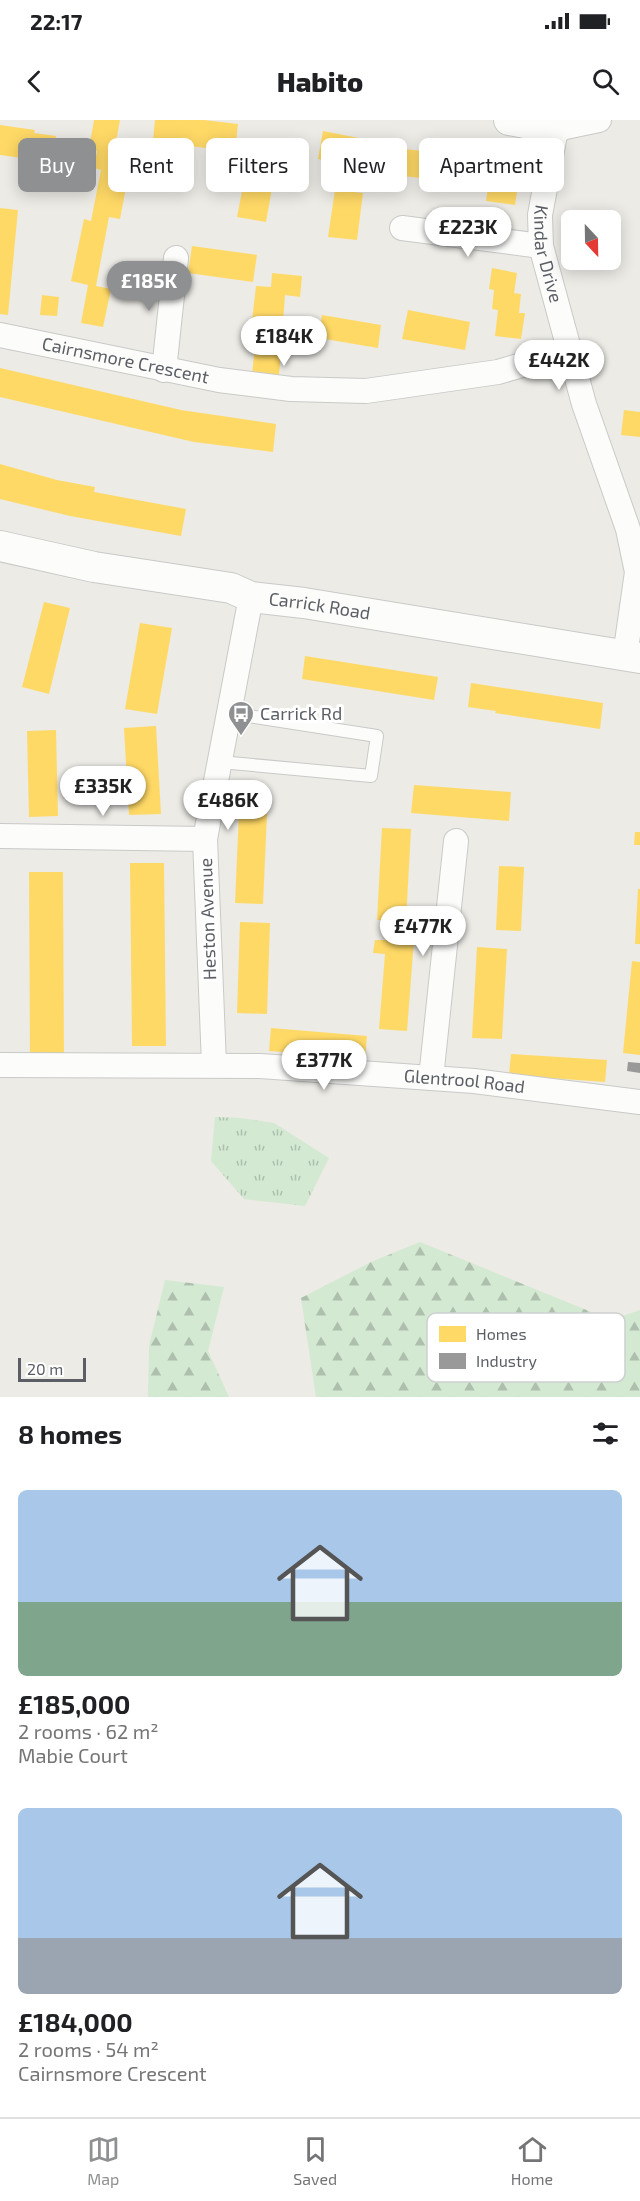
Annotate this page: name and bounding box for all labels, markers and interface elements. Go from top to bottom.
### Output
text: 22:17 [30,8,82,34]
icon: back [18,65,51,98]
text: Habito [277,65,363,97]
icon: search [589,65,622,98]
chip: Buy [18,138,96,192]
chip: Rent [108,138,194,192]
chip: Filters [206,138,309,192]
chip: New [321,138,407,192]
chip: Apartment [419,138,564,192]
street label: Kindar Drive [530,203,568,305]
pin: £223K [426,207,510,258]
north arrow [561,210,621,270]
map controls [561,210,621,270]
text: £223K [439,214,497,238]
pin: £185K [107,261,191,312]
text: £185K [121,268,177,292]
pin: £184K [242,316,326,367]
text: £184K [255,323,313,347]
street label: Cairnsmore Crescent [40,332,211,388]
pin: £442K [517,340,601,391]
text: £442K [528,347,590,371]
street label: Carrick Road [268,587,372,624]
bus stop icon: Carrick Rd [226,699,256,737]
place label: Carrick Rd [260,702,342,724]
pin: £335K [61,766,145,817]
text: £335K [74,773,132,797]
pin: £486K [186,780,270,831]
text: £486K [197,787,259,811]
street label: Heston Avenue [194,858,220,981]
pin: £477K [381,906,465,957]
text: £477K [394,913,452,937]
pin: £377K [282,1040,366,1091]
text: £377K [296,1047,352,1071]
street label: Glentrool Road [403,1064,526,1097]
legend [427,1313,625,1382]
text: Homes [476,1324,527,1343]
text: Industry [476,1351,537,1370]
scale bar [18,1355,86,1382]
text: 20 m [27,1359,63,1378]
icon: filters [589,1417,622,1450]
text: 8 homes [18,1418,122,1449]
icon: home [266,1529,374,1637]
text: £185,000 [18,1688,131,1719]
text: 2 rooms · 62 m² [18,1719,158,1743]
text: Mabie Court [18,1743,128,1767]
icon: home [266,1847,374,1955]
text: £184,000 [18,2006,133,2037]
text: 2 rooms · 54 m² [18,2037,159,2061]
text: Cairnsmore Crescent [18,2061,207,2085]
tab: Map [87,2133,120,2188]
tab: Saved [293,2133,337,2188]
tab: Home [511,2133,553,2188]

